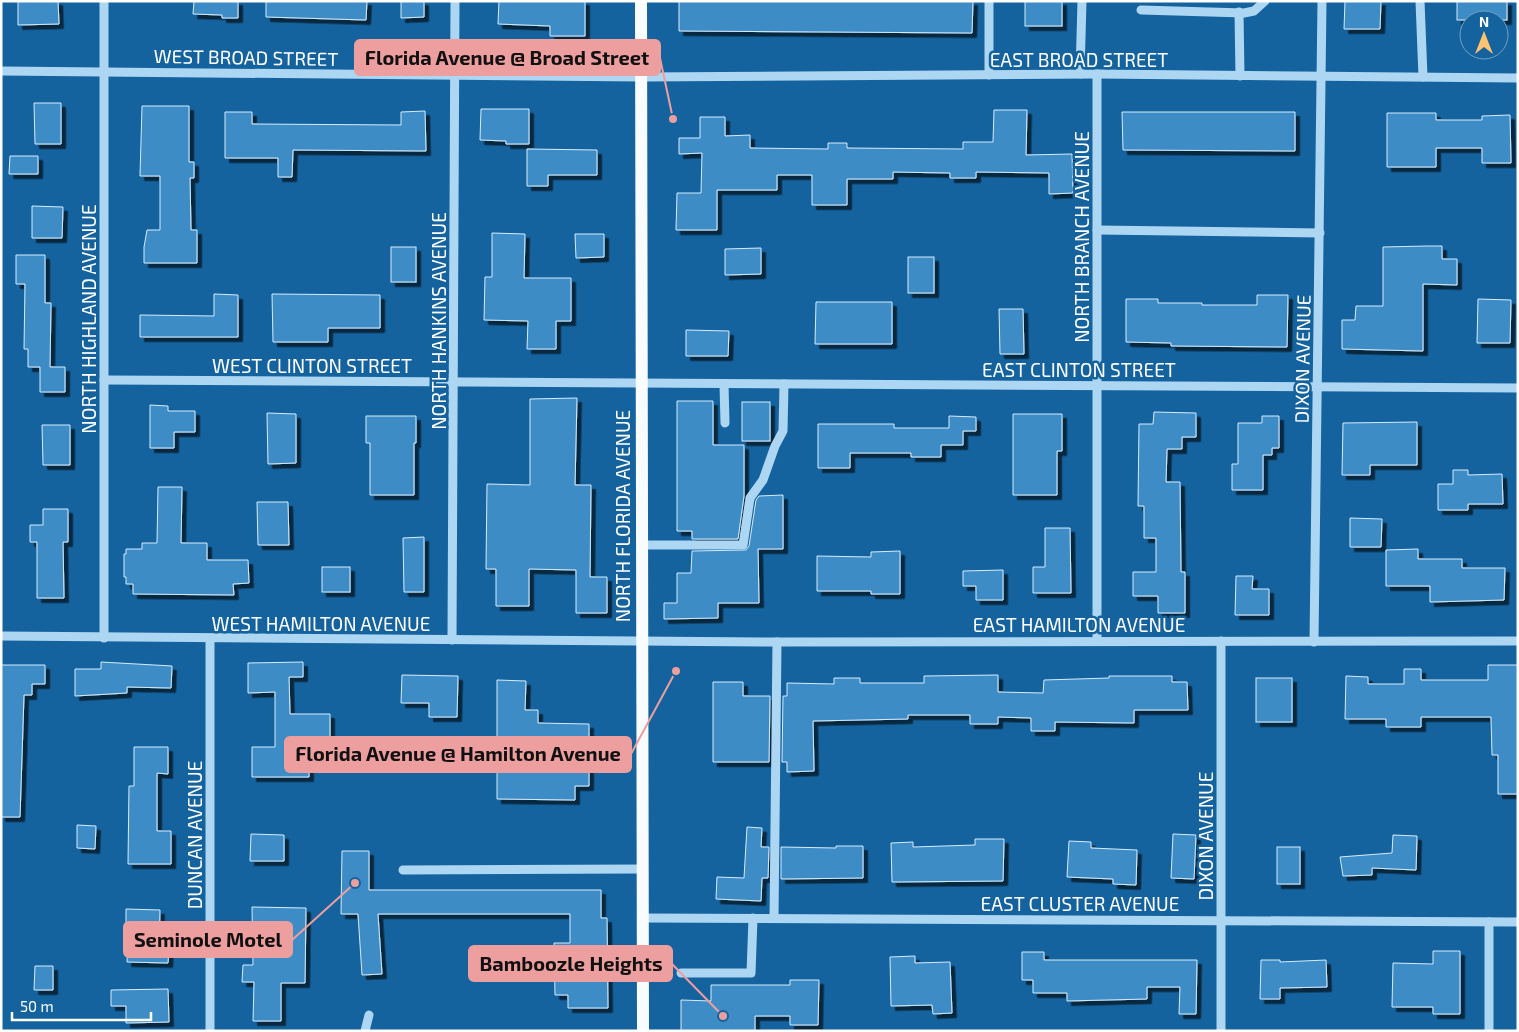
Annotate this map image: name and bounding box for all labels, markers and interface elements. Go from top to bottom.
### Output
north arrow [1459,10,1509,60]
text: N [1479,13,1489,30]
callout: Florida Avenue @ Broad Street [355,40,660,75]
street label: WEST BROAD STREET [153,44,339,70]
text: Florida Avenue @ Broad Street [365,45,649,69]
street label: EAST BROAD STREET [990,48,1168,71]
street label: NORTH BRANCH AVENUE [1070,131,1093,343]
street label: NORTH HIGHLAND AVENUE [77,204,100,434]
street label: NORTH HANKINS AVENUE [427,212,450,430]
street label: DIXON AVENUE [1289,294,1315,424]
street label: WEST CLINTON STREET [212,354,412,377]
street label: EAST CLINTON STREET [982,358,1176,381]
street label: NORTH FLORIDA AVENUE [611,410,634,622]
street label: WEST HAMILTON AVENUE [212,612,430,635]
street label: EAST HAMILTON AVENUE [973,613,1185,636]
callout: Florida Avenue @ Hamilton Avenue [285,737,631,772]
text: Florida Avenue @ Hamilton Avenue [295,741,621,765]
street label: DUNCAN AVENUE [183,761,206,909]
street label: DIXON AVENUE [1194,772,1217,900]
street label: EAST CLUSTER AVENUE [981,892,1179,915]
callout: Seminole Motel [124,922,292,957]
text: Seminole Motel [134,927,283,951]
callout: Bamboozle Heights [469,946,672,981]
text: Bamboozle Heights [479,951,663,975]
scale bar [12,990,151,1022]
text: 50 m [20,997,54,1015]

